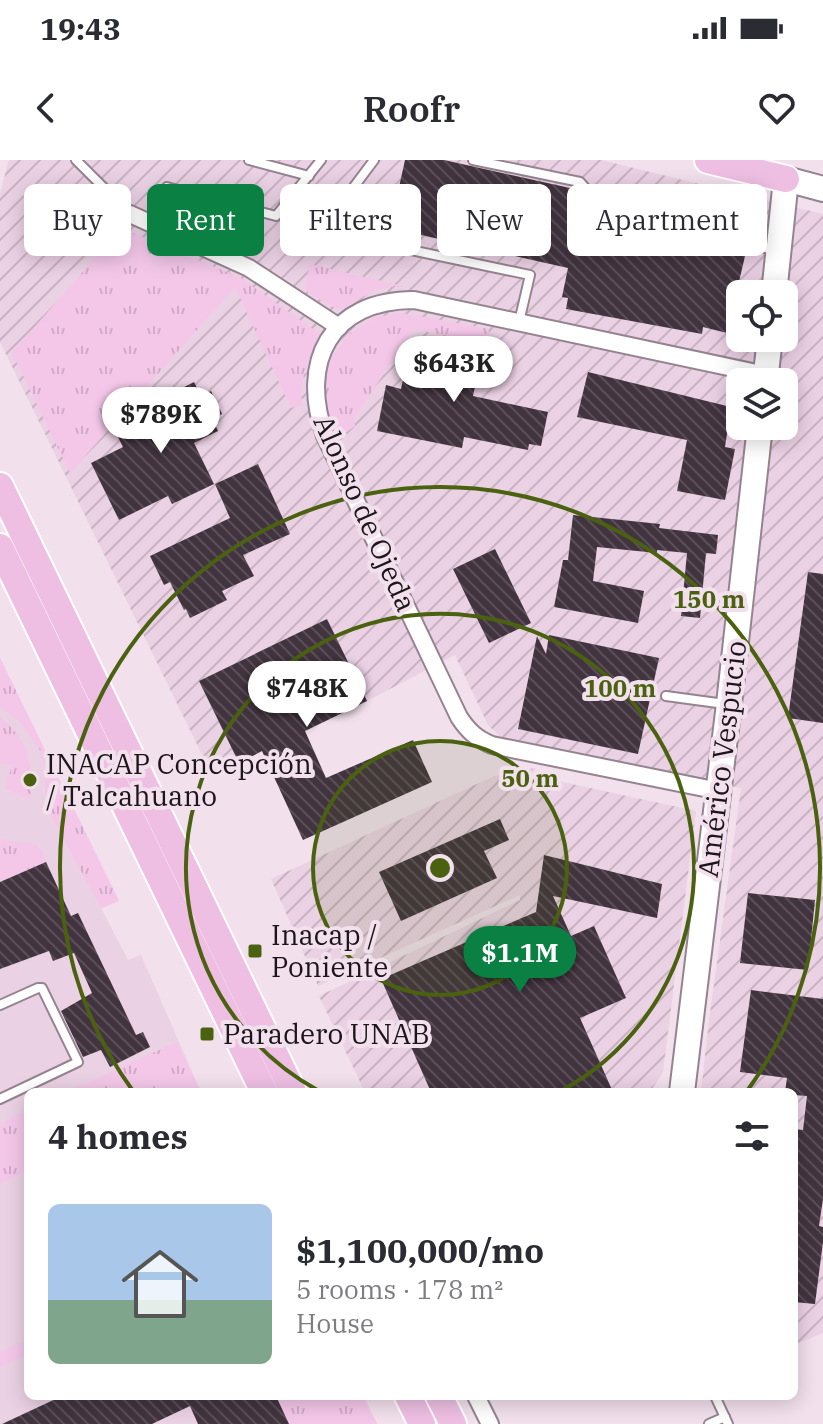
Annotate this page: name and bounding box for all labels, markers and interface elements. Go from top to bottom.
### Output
text: 19:43 [40,9,121,48]
text: Roofr [363,85,460,132]
icon: back [24,86,68,130]
icon: heart [755,86,799,130]
chip: Buy [24,184,131,256]
chip: Rent [147,184,264,256]
chip: Filters [280,184,421,256]
chip: New [437,184,551,256]
chip: Apartment [567,184,767,256]
map controls [726,280,798,440]
button: locate [726,280,798,352]
pin: $643K [398,336,510,404]
text: $643K [413,345,495,379]
button: layers [726,368,798,440]
pin: $789K [105,387,217,455]
text: $789K [120,396,202,430]
street label: Alonso de Ojeda [306,409,425,617]
text: 150 m [673,583,745,615]
street label: Américo Vespucio [689,639,754,879]
pin: $748K [251,661,363,729]
text: $748K [266,670,348,704]
text: 100 m [584,672,656,704]
place label: INACAP Concepción / Talcahuano [46,745,312,814]
text: 50 m [501,762,559,794]
marker: INACAP Concepción / Talcahuano [21,771,39,789]
centre of rings [426,854,454,882]
place label: Inacap / Poniente [271,916,388,985]
pin: $1.1M [464,926,576,994]
text: $1.1M [481,935,559,969]
marker: Inacap / Poniente [246,942,264,960]
place label: Paradero UNAB [223,1015,430,1052]
marker: Paradero UNAB [198,1025,216,1043]
text: 4 homes [48,1114,188,1158]
icon: filters [730,1114,774,1158]
text: $1,100,000/mo [296,1228,544,1272]
icon: home [112,1236,208,1332]
text: 5 rooms · 178 m² [296,1272,503,1306]
text: House [296,1306,374,1340]

